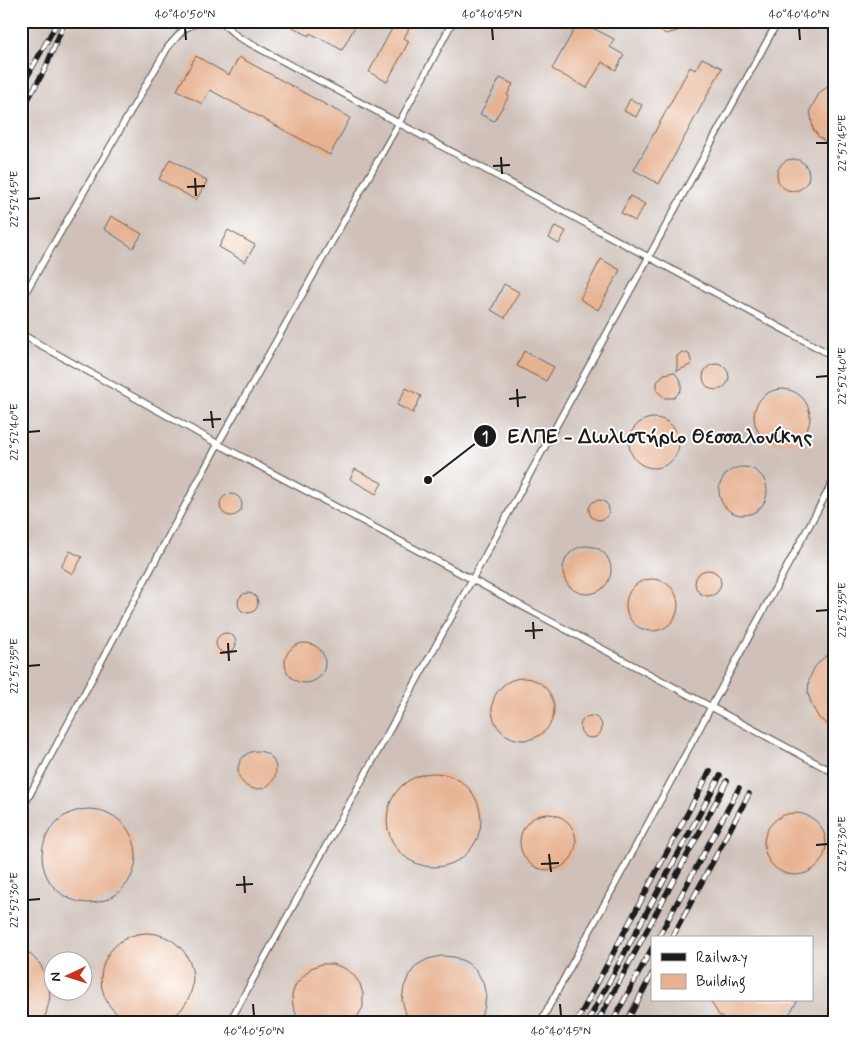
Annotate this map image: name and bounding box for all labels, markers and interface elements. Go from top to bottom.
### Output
text: 40°40'50"N [155,7,215,23]
text: 40°40'45"N [462,7,522,23]
text: 40°40'40"N [769,7,829,23]
text: 22°52'45"E [835,114,851,172]
text: 22°52'45"E [7,170,23,228]
text: 22°52'40"E [835,347,851,405]
text: 22°52'40"E [7,403,23,461]
callout: ΕΛΠΕ - Διυλιστήριο Θεσσαλονίκης [472,419,822,454]
text: ΕΛΠΕ - Διυλιστήριο Θεσσαλονίκης [508,424,812,451]
text: 1 [482,428,488,448]
text: 22°52'35"E [835,582,851,638]
text: 22°52'35"E [7,638,23,694]
text: 22°52'30"E [835,816,851,872]
text: 22°52'30"E [7,872,23,928]
legend [651,936,814,1002]
text: Railway [696,948,748,968]
north arrow [42,952,92,1002]
text: N [47,972,65,982]
text: Building [696,972,746,993]
text: 40°40'50"N [224,1024,284,1040]
text: 40°40'45"N [531,1024,591,1040]

